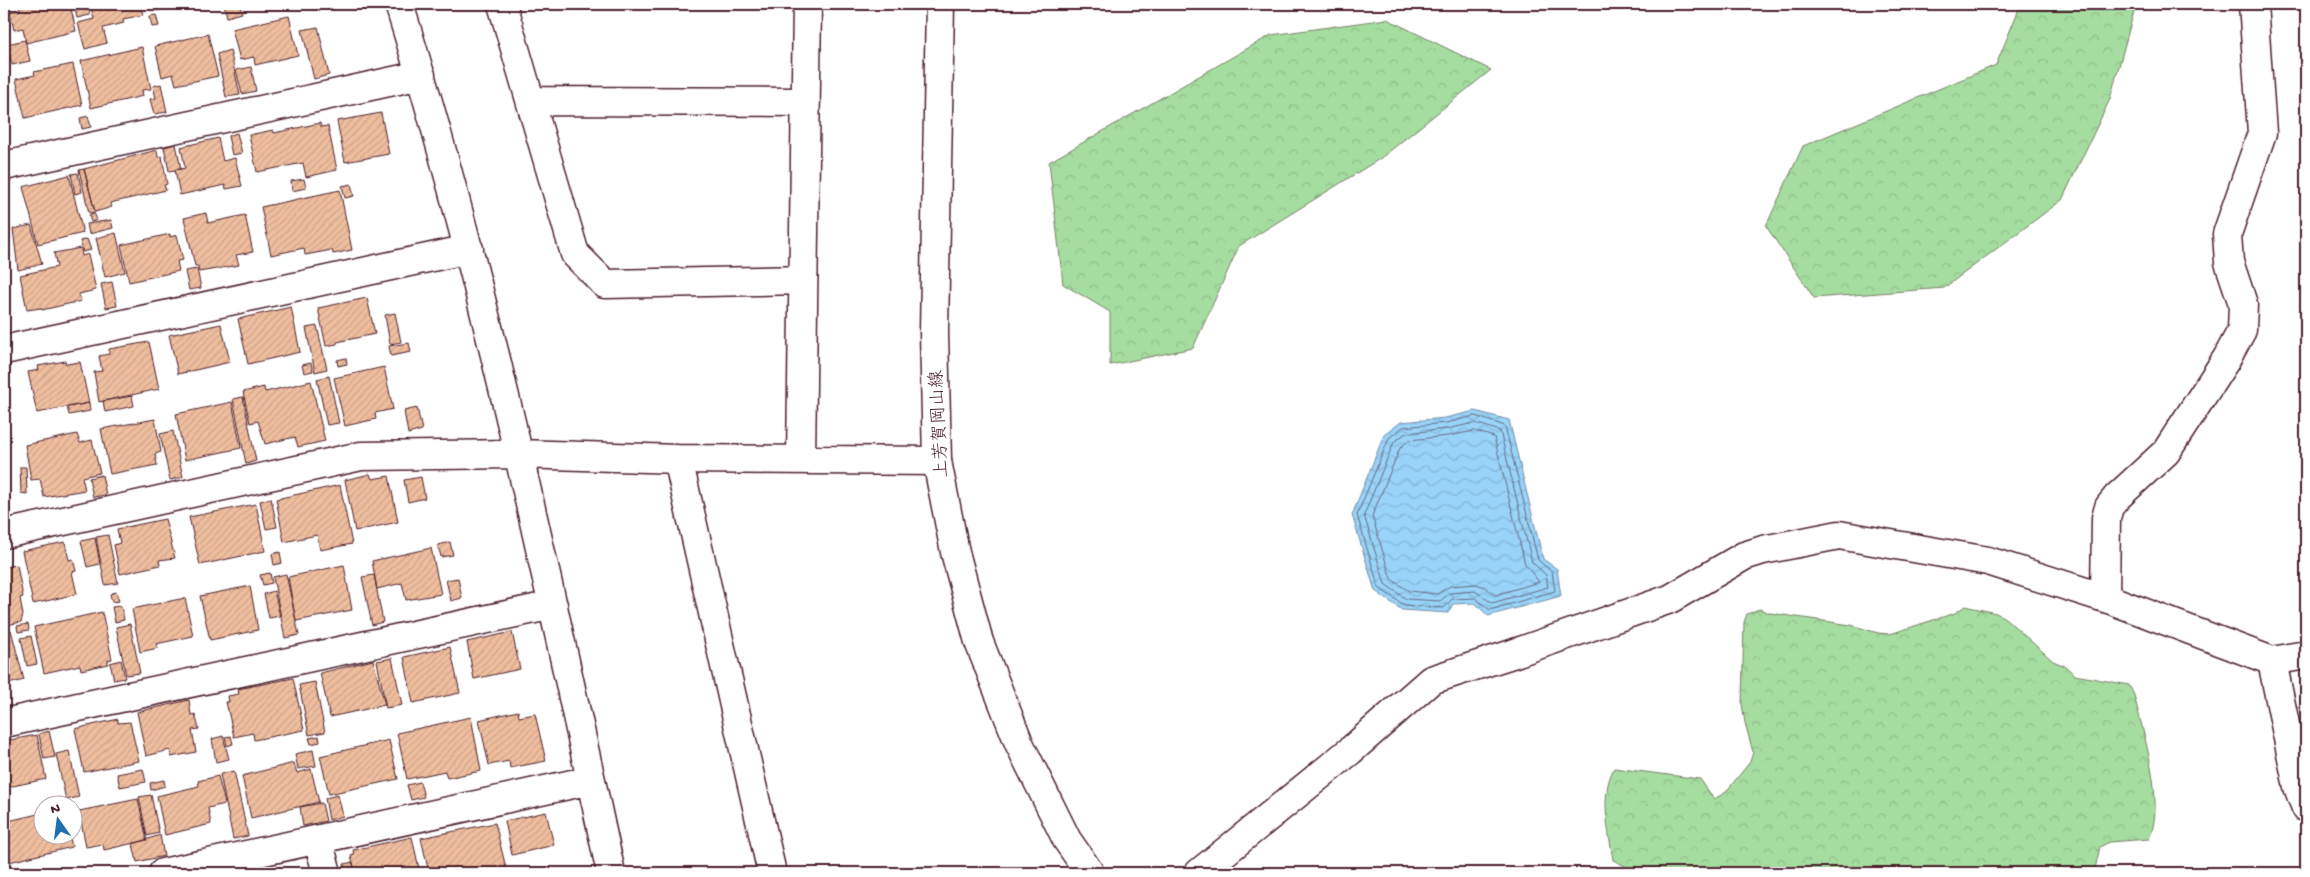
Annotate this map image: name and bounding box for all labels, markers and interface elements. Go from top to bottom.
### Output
street label: 上芳賀岡山線 [926,369,954,478]
north arrow [32,794,82,844]
text: N [49,800,62,819]

